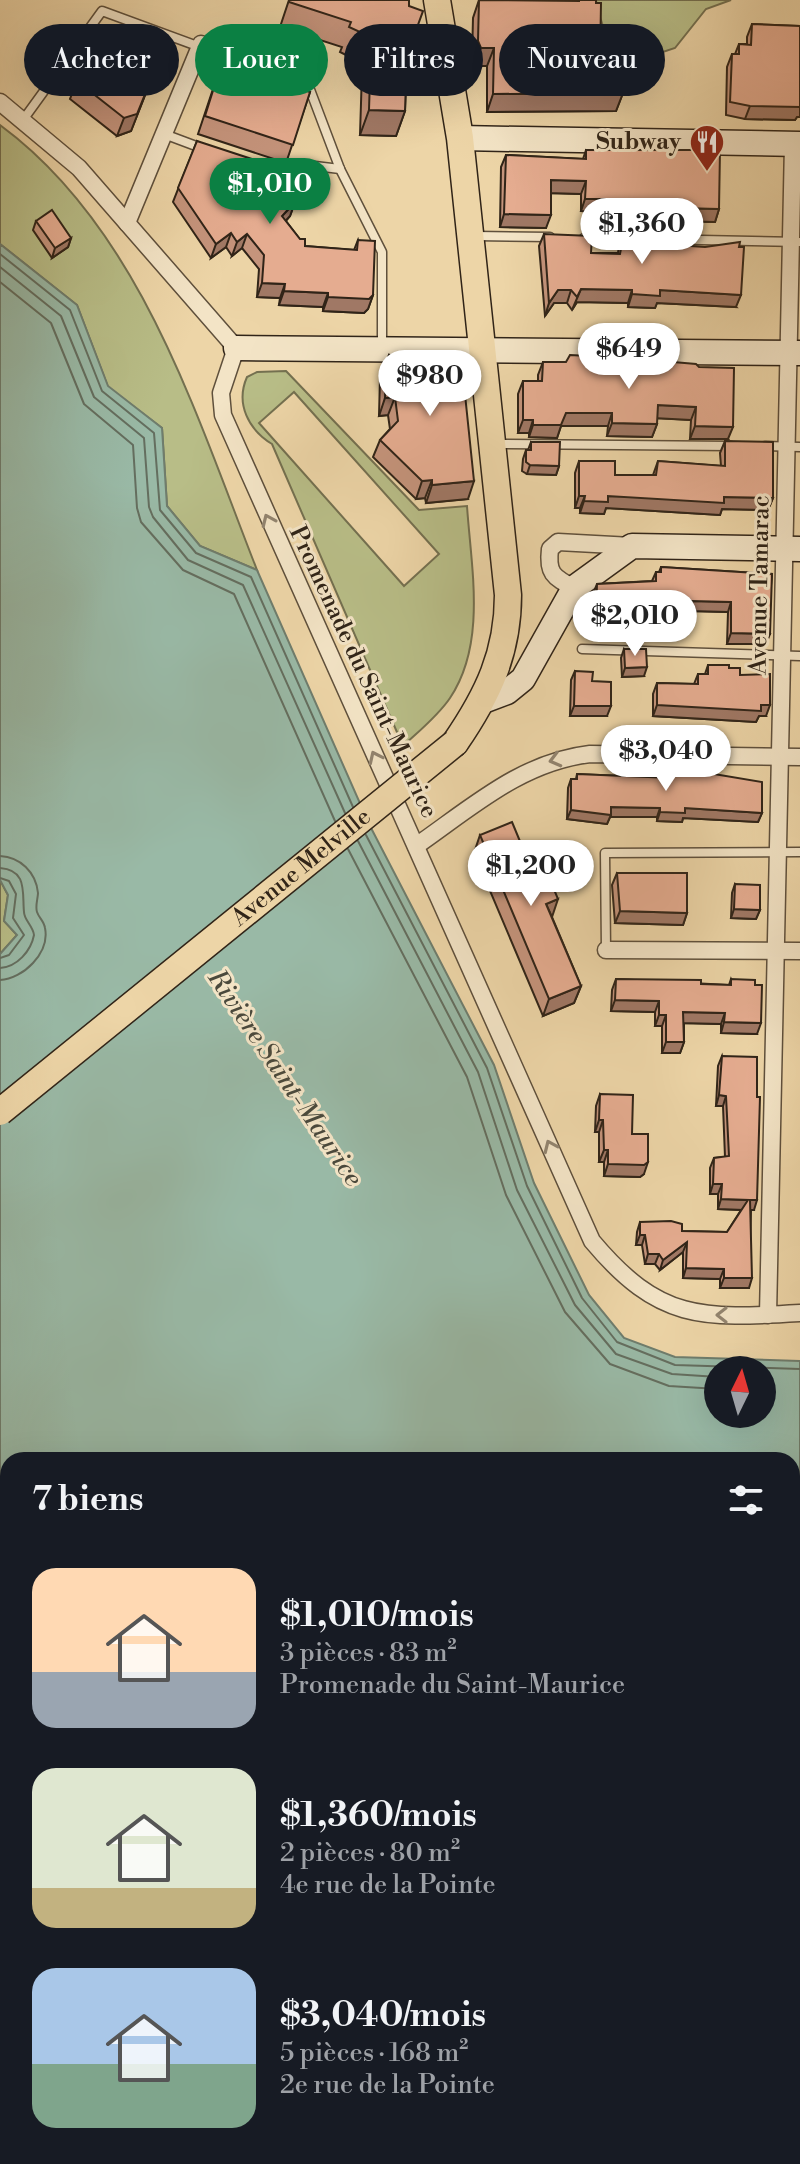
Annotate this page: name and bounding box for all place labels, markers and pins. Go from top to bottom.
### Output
restaurant icon: Subway [688,123,726,173]
place label: Subway [596,127,682,157]
pin: $1,010 [205,158,335,226]
pin: $1,360 [577,198,707,266]
pin: $649 [582,323,676,391]
pin: $980 [383,350,477,418]
pin: $2,010 [570,590,700,658]
pin: $3,040 [601,725,731,793]
pin: $1,200 [466,840,596,908]

